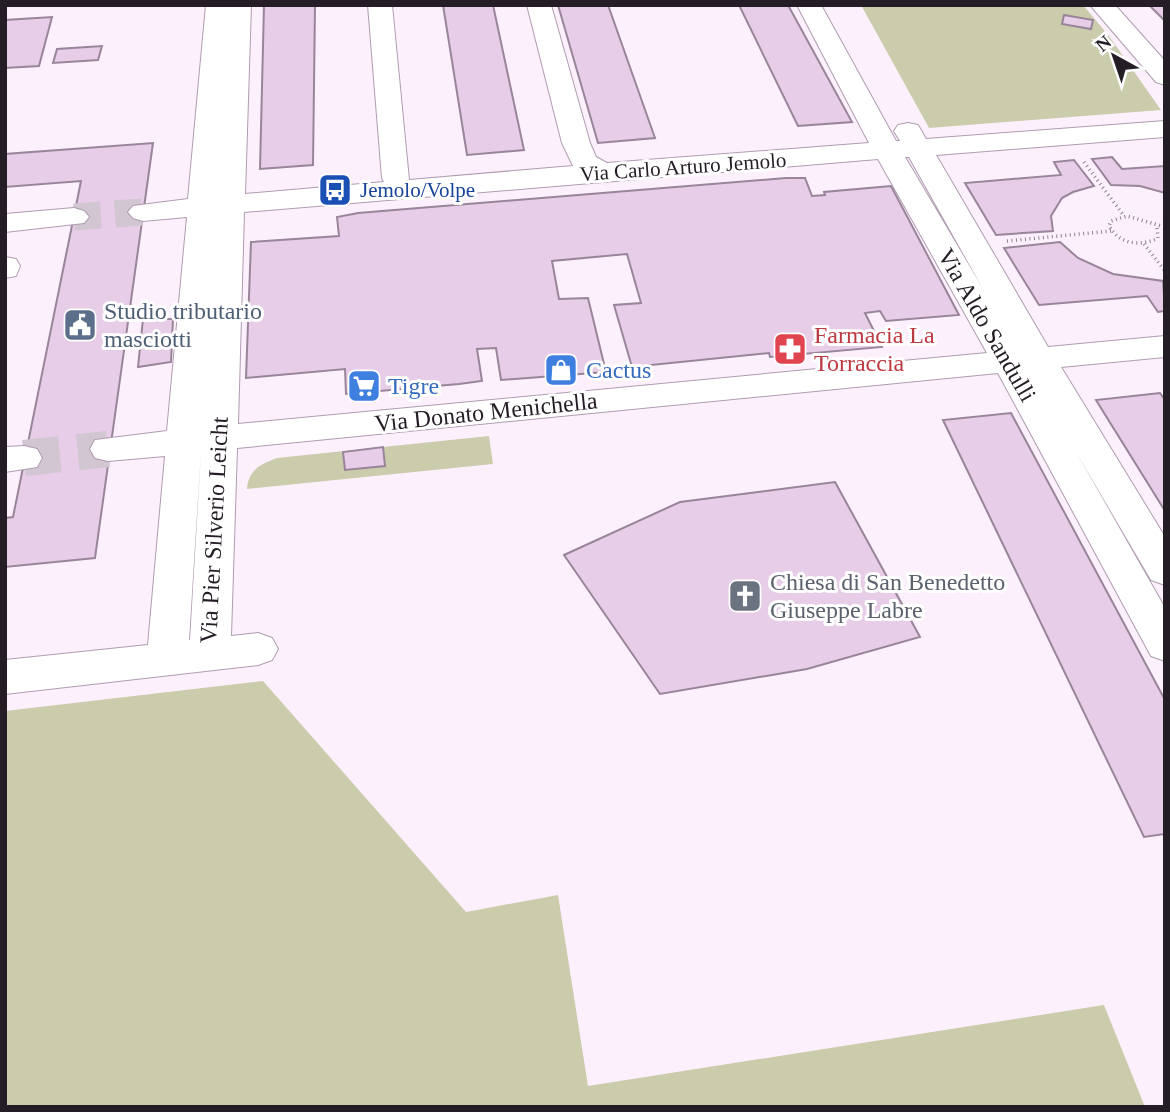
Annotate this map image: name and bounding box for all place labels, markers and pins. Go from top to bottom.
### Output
bus stop icon: Jemolo/Volpe [316,171,354,209]
place label: Jemolo/Volpe [360,178,475,202]
place label: Studio tributario masciotti [104,298,262,352]
public building icon: Studio tributario masciotti [61,306,99,344]
place label: Farmacia La Torraccia [814,322,935,376]
pharmacy icon: Farmacia La Torraccia [771,330,809,368]
shop icon: Cactus [542,351,580,389]
place label: Cactus [586,357,651,383]
supermarket icon: Tigre [345,367,383,405]
place label: Tigre [388,373,439,399]
place label: Chiesa di San Benedetto Giuseppe Labre [770,569,1005,623]
church icon: Chiesa di San Benedetto Giuseppe Labre [726,577,764,615]

